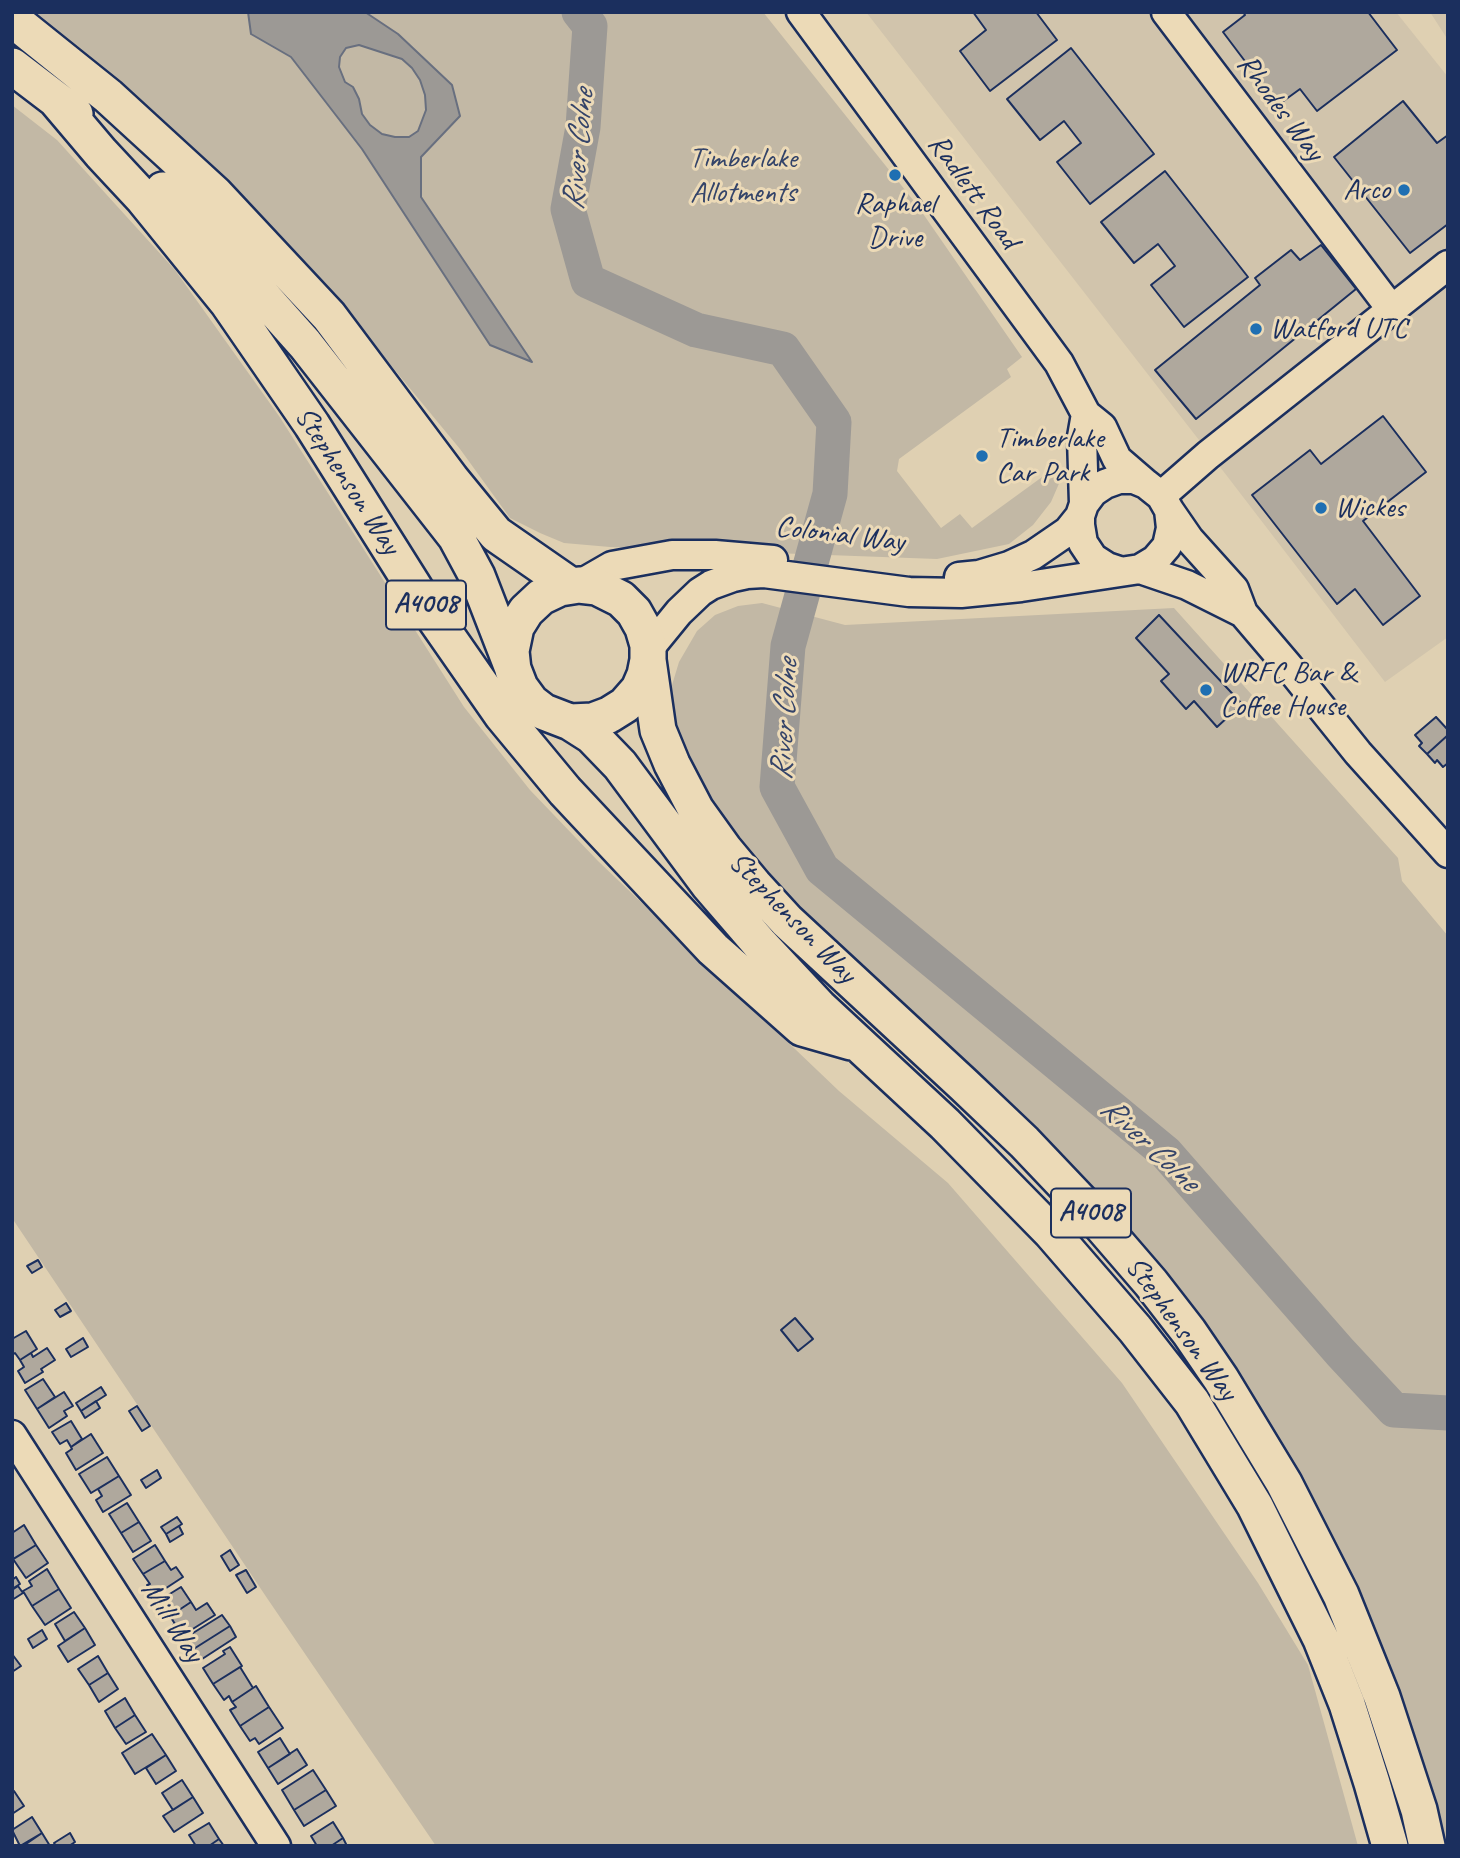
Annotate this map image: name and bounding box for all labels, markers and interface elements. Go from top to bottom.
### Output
street label: Rhodes Way [1228,48,1332,168]
water label: River Colne [555,88,603,212]
street label: Radlett Road [919,128,1027,256]
park label: Timberlake Allotments [689,141,797,212]
marker: Raphael Drive [887,167,903,183]
place label: Arco [1343,172,1390,208]
marker: Arco [1396,182,1412,198]
place label: Raphael Drive [855,186,935,256]
place label: Watford UTC [1270,311,1407,347]
marker: Watford UTC [1248,321,1264,337]
street label: Stephenson Way [286,400,408,562]
place label: Timberlake Car Park [996,421,1104,491]
marker: Timberlake Car Park [974,448,990,464]
place label: Wickes [1335,490,1405,526]
marker: Wickes [1313,500,1329,516]
street label: Colonial Way [774,509,906,561]
road number: A4008 [386,580,466,630]
place label: WRFC Bar & Coffee House [1220,655,1356,726]
water label: River Colne [763,659,807,781]
marker: WRFC Bar & Coffee House [1198,682,1214,698]
street label: Stephenson Way [720,845,864,991]
water label: River Colne [1092,1090,1206,1200]
road number: A4008 [1051,1188,1131,1238]
street label: Stephenson Way [1117,1250,1245,1408]
street label: Mill Way [133,1575,211,1669]

